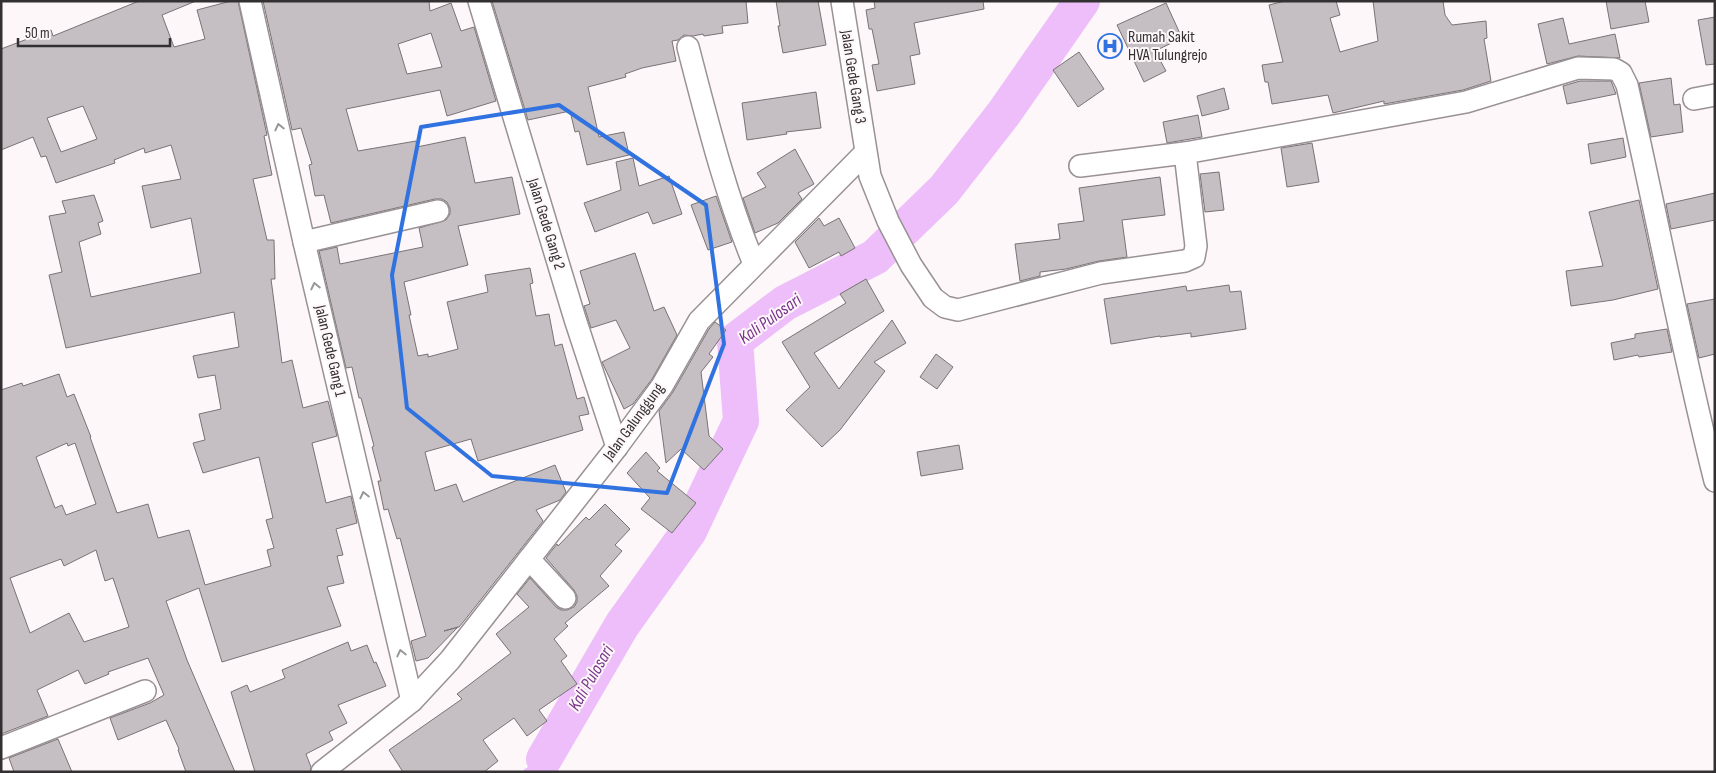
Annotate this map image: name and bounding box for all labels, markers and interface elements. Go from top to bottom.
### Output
scale bar [18,15,170,47]
text: 50 m [25,24,50,43]
street label: Jalan Gede Gang 3 [836,28,870,125]
place label: Rumah Sakit HVA Tulungrejo [1128,28,1207,65]
hospital icon: Rumah Sakit HVA Tulungrejo [1097,33,1123,59]
one-way arrow [274,123,285,132]
street label: Jalan Gede Gang 2 [523,175,569,272]
one-way arrow [310,281,321,290]
water label: Kali Pulosari [735,289,806,349]
street label: Jalan Gede Gang 1 [310,302,350,399]
street label: Jalan Galunggung [599,380,668,465]
one-way arrow [359,491,370,500]
water label: Kali Pulosari [564,641,618,714]
one-way arrow [396,649,407,658]

